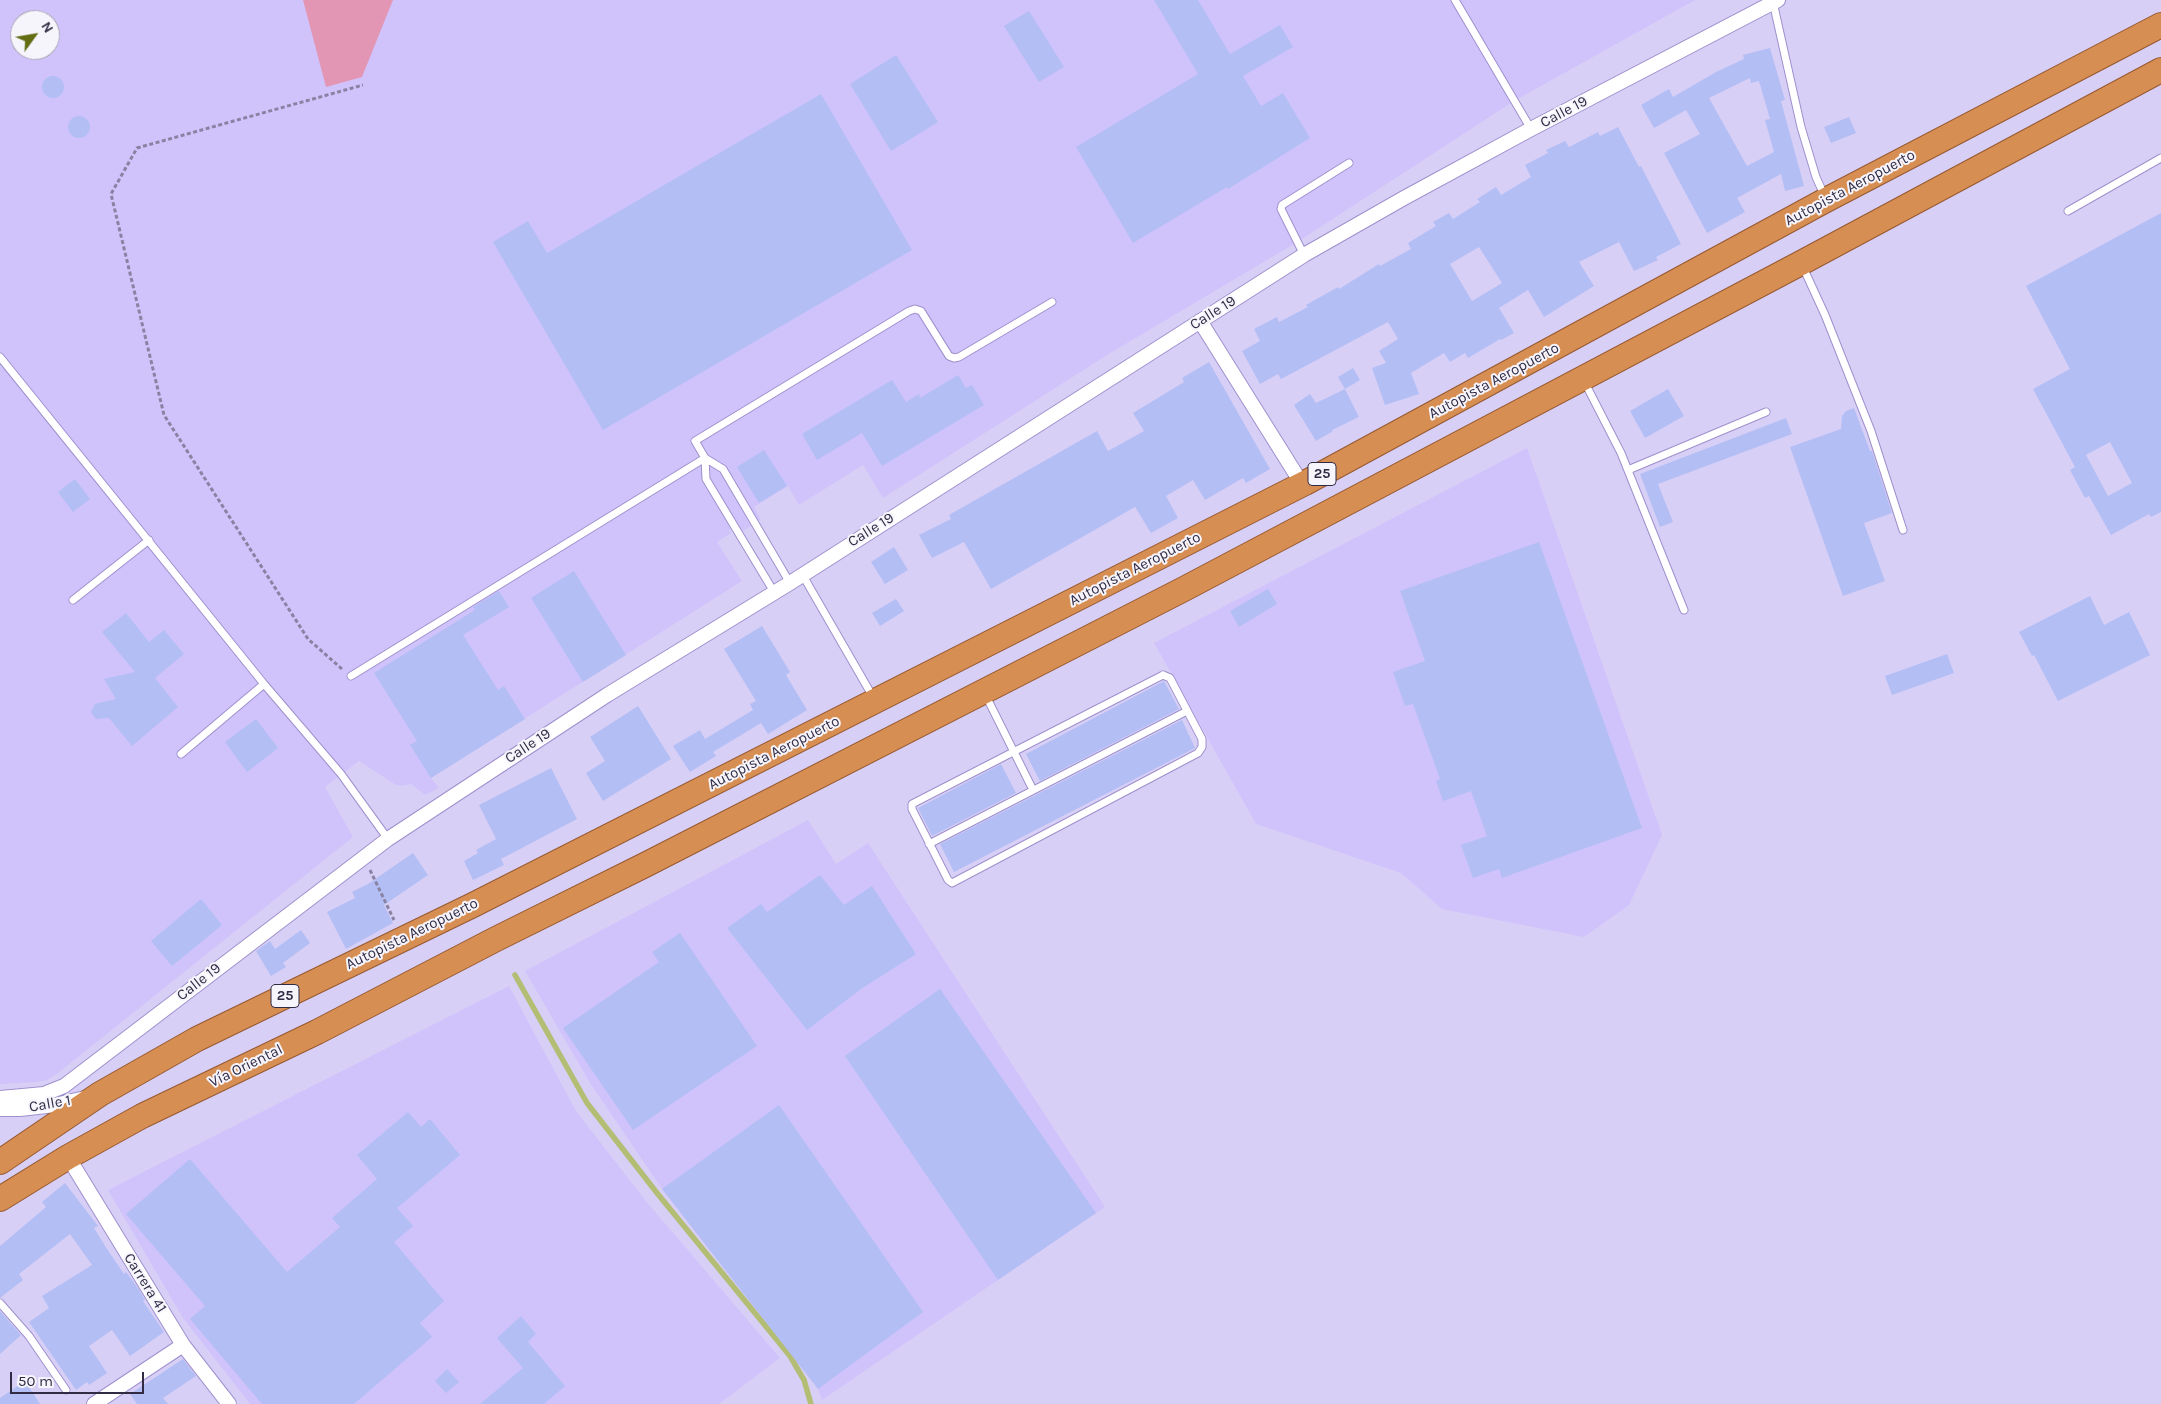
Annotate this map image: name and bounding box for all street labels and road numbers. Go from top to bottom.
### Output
street label: Calle 19 [1537,92,1591,132]
street label: Autopista Aeropuerto [1782,146,1918,230]
street label: Calle 19 [1187,292,1239,334]
street label: Autopista Aeropuerto [1426,339,1562,423]
road number: 25 [1308,462,1336,486]
street label: Calle 19 [845,509,897,551]
street label: Autopista Aeropuerto [1066,528,1204,610]
street label: Autopista Aeropuerto [705,712,843,794]
street label: Calle 19 [502,725,554,767]
street label: Autopista Aeropuerto [343,894,481,974]
street label: Calle 19 [173,959,225,1005]
road number: 25 [271,984,299,1008]
street label: Vía Oriental [206,1041,286,1091]
street label: Calle 1 [28,1091,72,1117]
street label: Carrera 41 [120,1250,170,1316]

